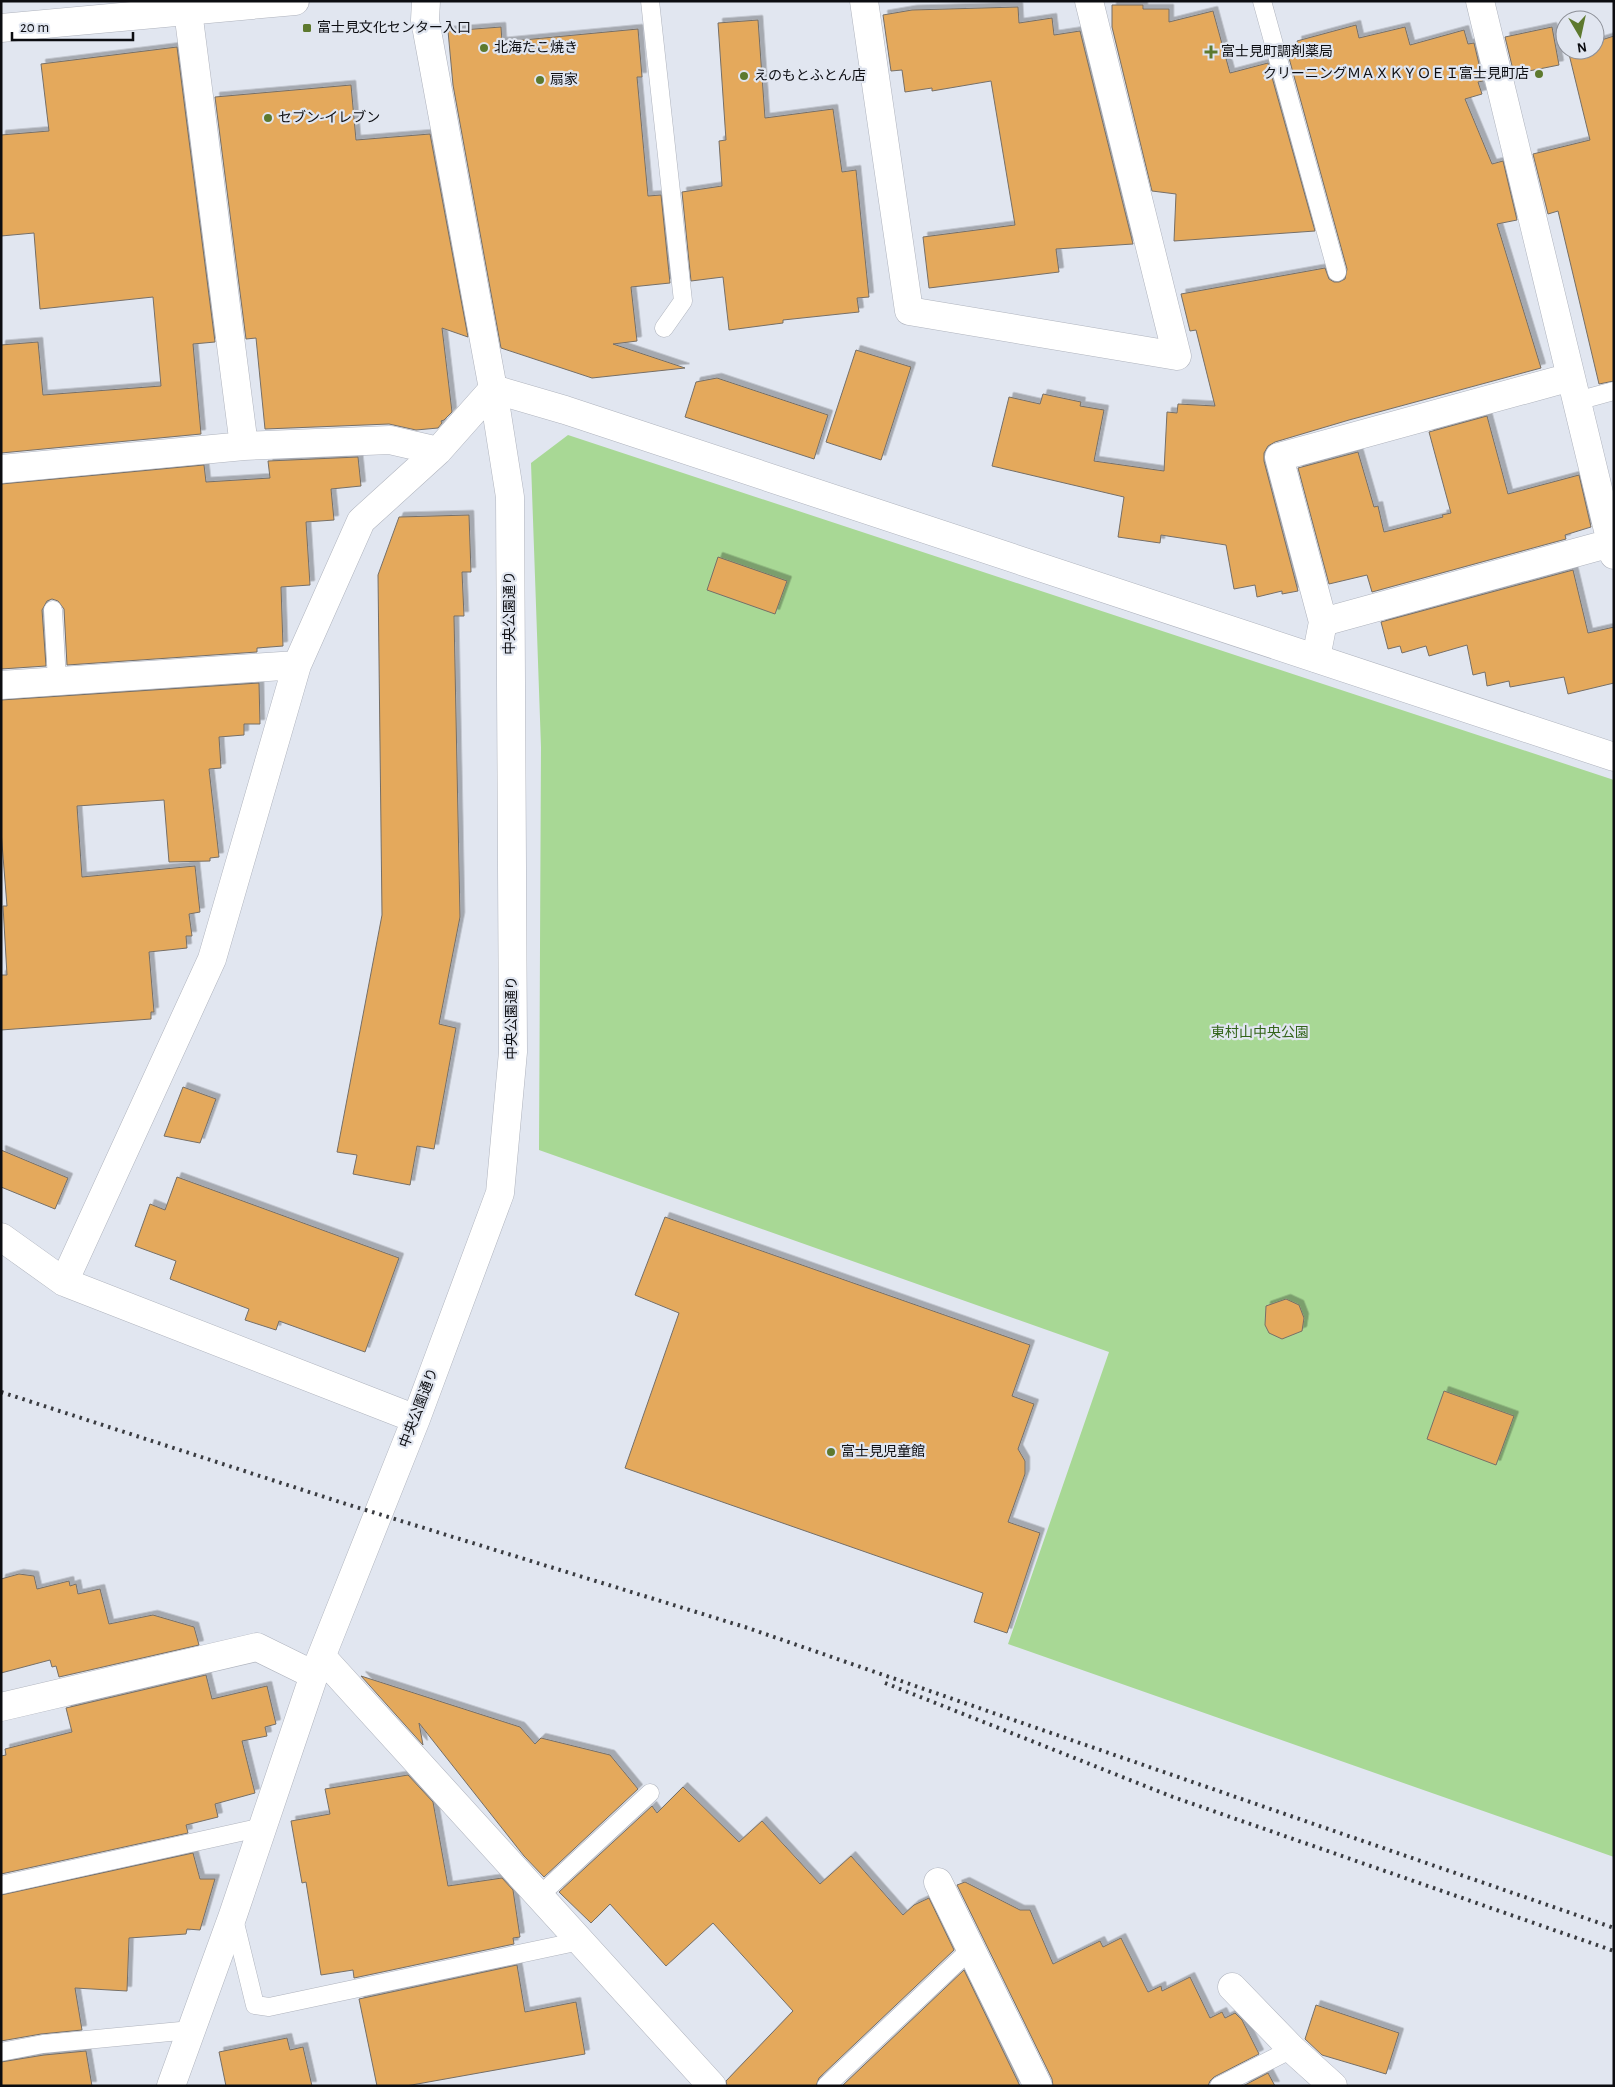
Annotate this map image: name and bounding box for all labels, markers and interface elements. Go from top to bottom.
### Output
scale bar [12,10,134,42]
north arrow [1555,10,1605,60]
text: 20 m [20,20,49,35]
place label: 富士見文化センター入口 [317,20,471,35]
marker: 富士見文化センター入口 [301,22,313,34]
place label: 北海たこ焼き [494,39,578,55]
text: N [1576,39,1588,55]
marker: 北海たこ焼き [478,42,490,54]
place label: 富士見町調剤薬局 [1221,44,1333,59]
marker: 富士見町調剤薬局 [1205,46,1217,58]
place label: クリーニングＭＡＸＫＹＯＥＩ富士見町店 [1263,66,1529,81]
place label: えのもとふとん店 [754,68,866,83]
marker: クリーニングＭＡＸＫＹＯＥＩ富士見町店 [1533,68,1545,80]
marker: えのもとふとん店 [738,70,750,82]
place label: 扇家 [550,72,578,87]
marker: 扇家 [534,74,546,86]
place label: セブン-イレブン [278,109,380,125]
marker: セブン-イレブン [262,112,274,124]
street label: 中央公園通り [502,571,517,655]
street label: 中央公園通り [504,976,519,1060]
park label: 東村山中央公園 [1211,1024,1309,1040]
street label: 中央公園通り [396,1366,441,1450]
place label: 富士見児童館 [841,1444,925,1459]
marker: 富士見児童館 [825,1446,837,1458]

